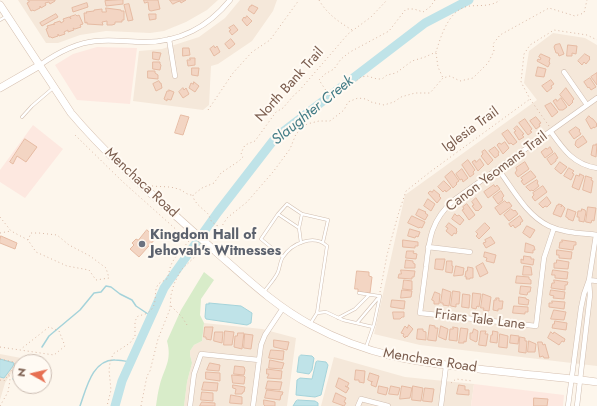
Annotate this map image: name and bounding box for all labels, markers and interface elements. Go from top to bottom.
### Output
street label: North Bank Trail [252,44,328,126]
water label: Slaughter Creek [269,73,357,149]
street label: Iglesia Trail [439,104,503,156]
street label: Canon Yeomans Trail [443,128,551,216]
street label: Menchaca Road [101,145,181,221]
place label: Kingdom Hall of Jehovah's Witnesses [150,228,281,260]
marker: Kingdom Hall of Jehovah's Witnesses [137,239,147,249]
street label: Friars Tale Lane [434,306,526,334]
street label: Menchaca Road [382,345,478,377]
north arrow [12,354,52,394]
text: N [13,367,30,378]

